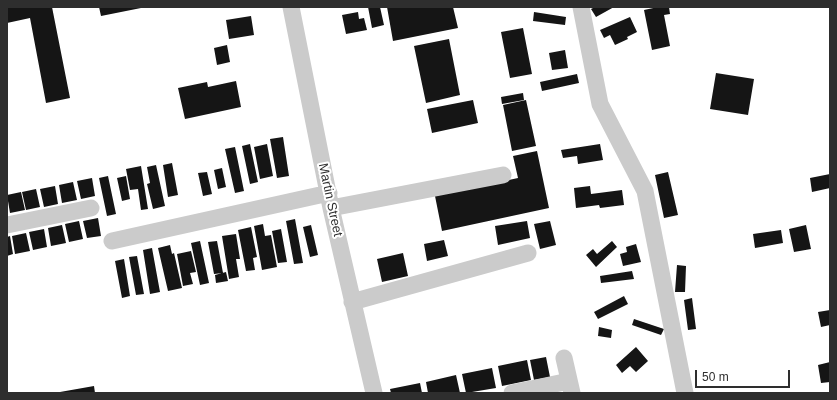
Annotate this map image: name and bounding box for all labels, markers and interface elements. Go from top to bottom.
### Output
street label: Martin Street [315,162,345,238]
scale bar [697,362,792,388]
text: 50 m [702,370,729,384]

